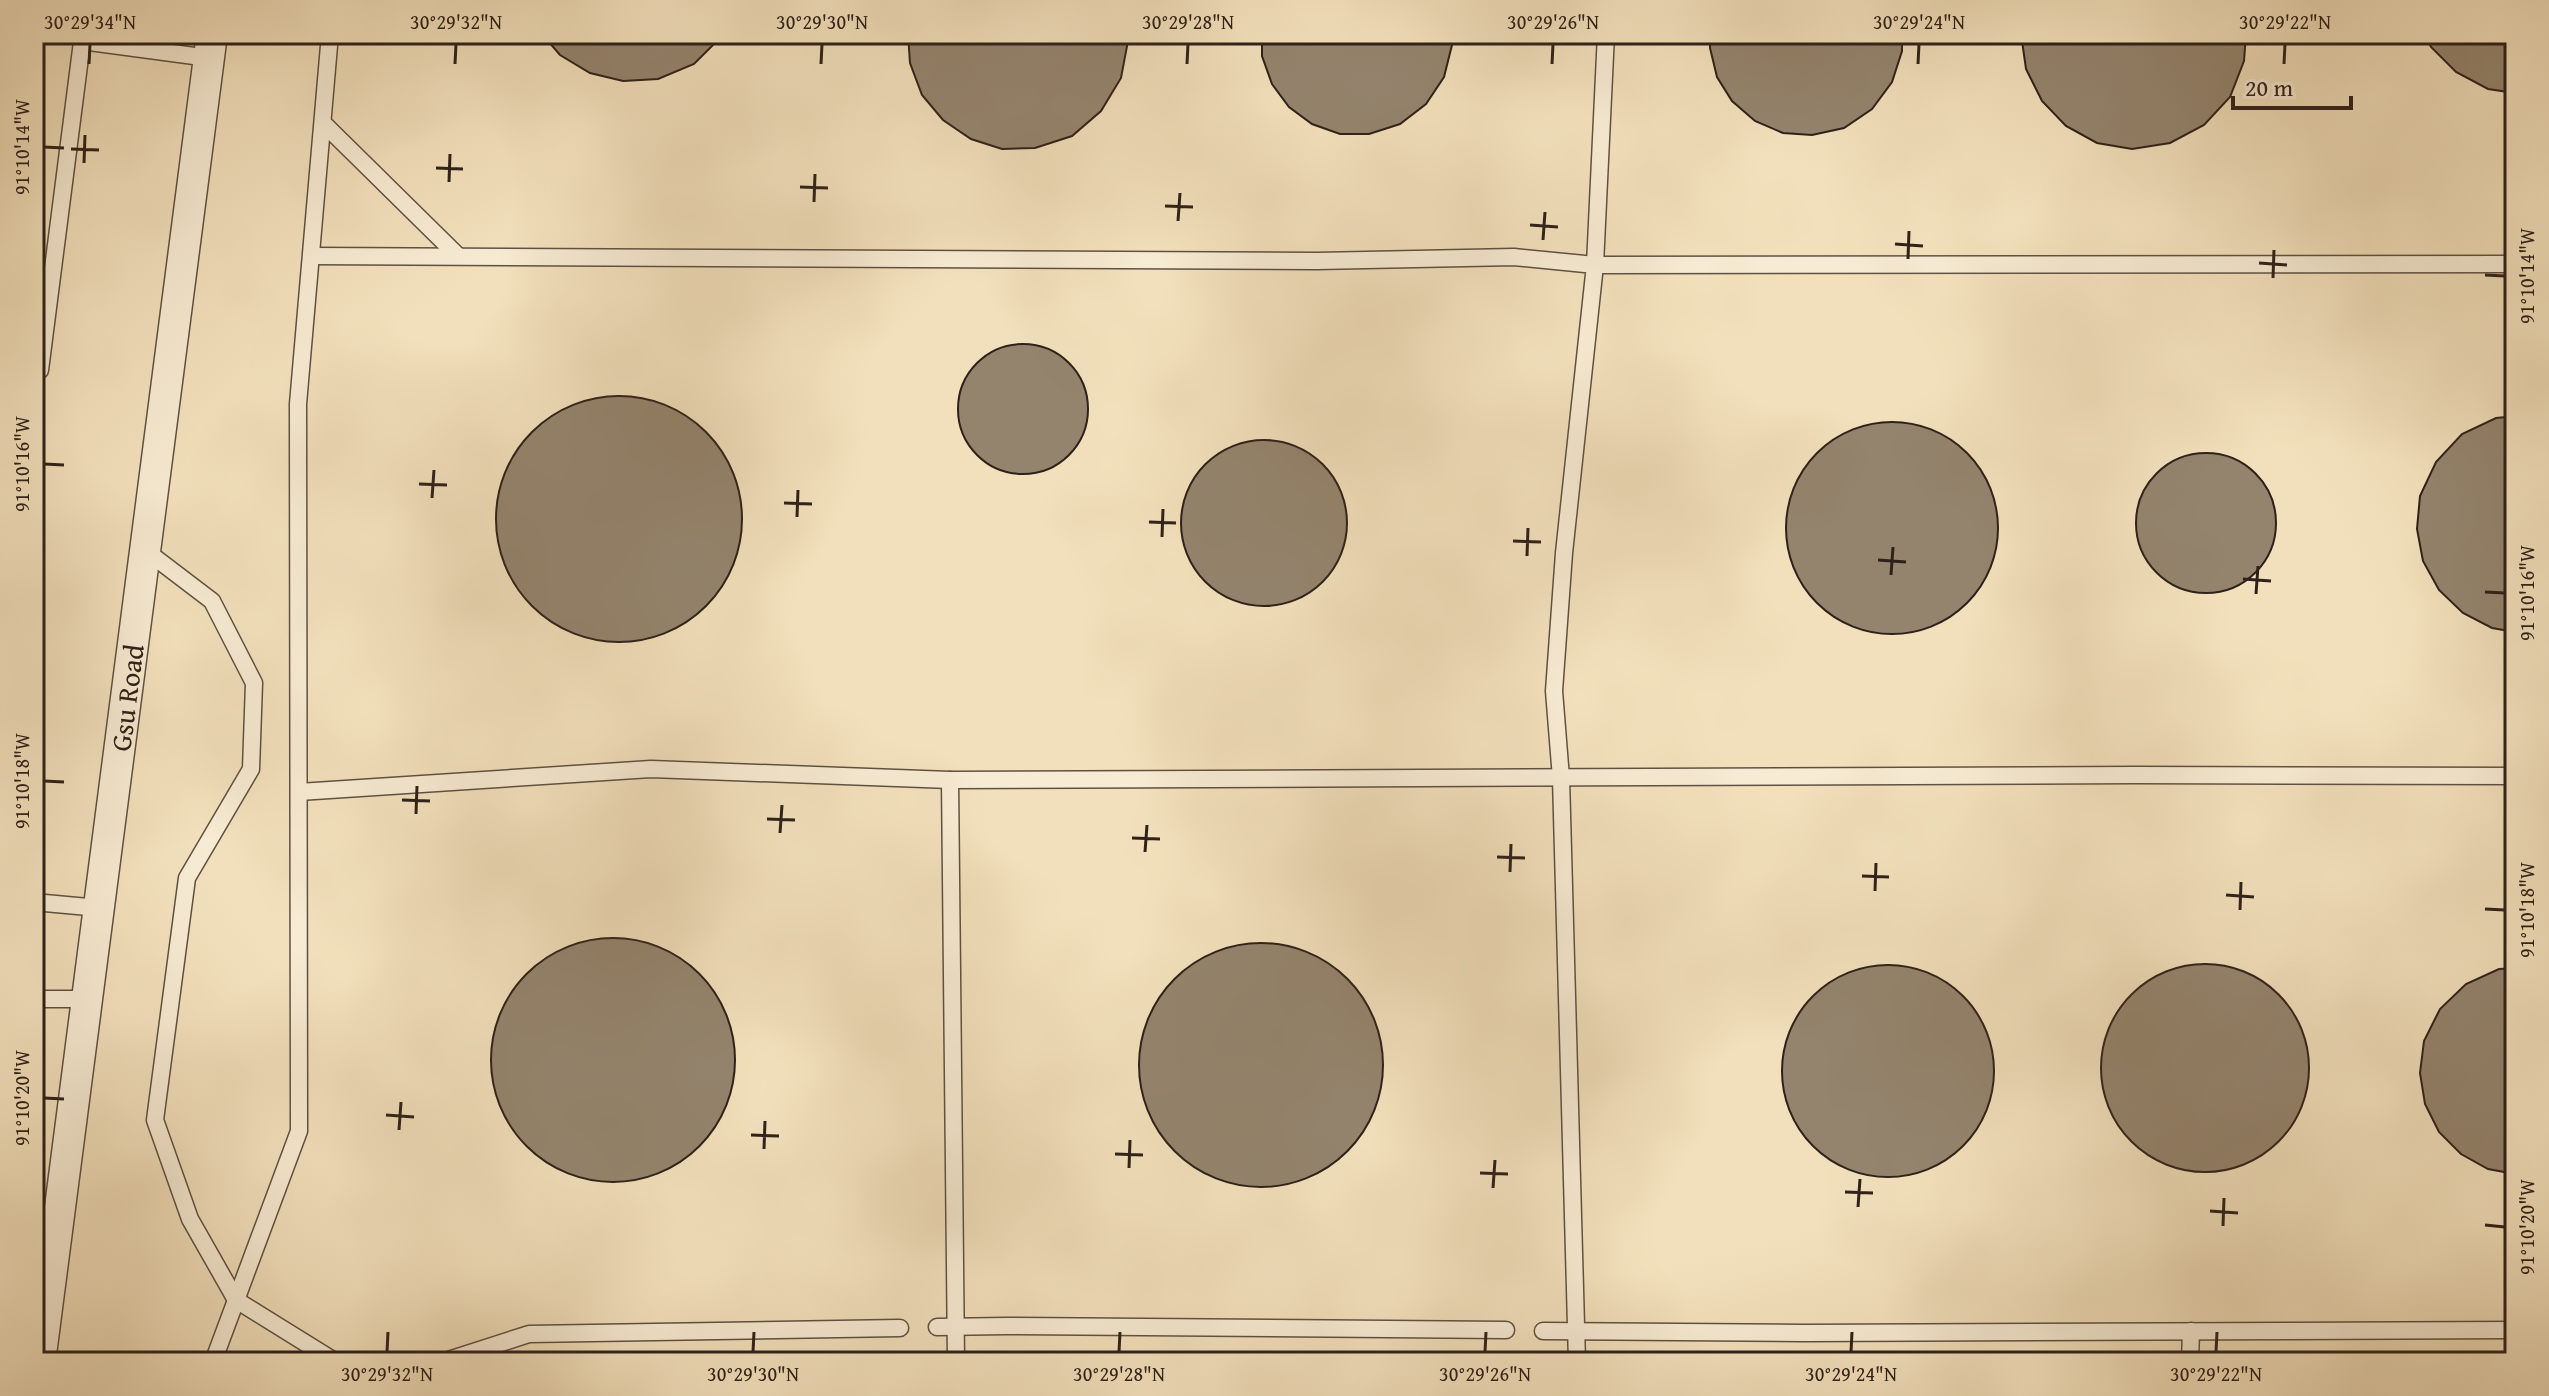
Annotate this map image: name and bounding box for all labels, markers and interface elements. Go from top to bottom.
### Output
text: 30°29'34"N [44,7,136,36]
text: 30°29'32"N [410,7,502,36]
text: 30°29'30"N [776,7,868,36]
text: 30°29'28"N [1142,7,1234,36]
text: 30°29'26"N [1507,7,1599,36]
text: 30°29'24"N [1873,7,1965,36]
text: 30°29'22"N [2239,7,2331,36]
scale bar [2233,60,2351,110]
text: 20 m [2245,70,2293,105]
text: 91°10'14"W [7,99,36,195]
text: 91°10'14"W [2512,228,2541,324]
text: 91°10'16"W [7,416,36,512]
text: 91°10'16"W [2512,545,2541,641]
street label: Gsu Road [99,642,153,754]
text: 91°10'18"W [7,733,36,829]
text: 91°10'18"W [2512,862,2541,958]
text: 91°10'20"W [7,1050,36,1146]
text: 91°10'20"W [2512,1179,2541,1275]
text: 30°29'32"N [341,1359,433,1388]
text: 30°29'30"N [707,1359,799,1388]
text: 30°29'28"N [1073,1359,1165,1388]
text: 30°29'26"N [1439,1359,1531,1388]
text: 30°29'24"N [1805,1359,1897,1388]
text: 30°29'22"N [2170,1359,2262,1388]

